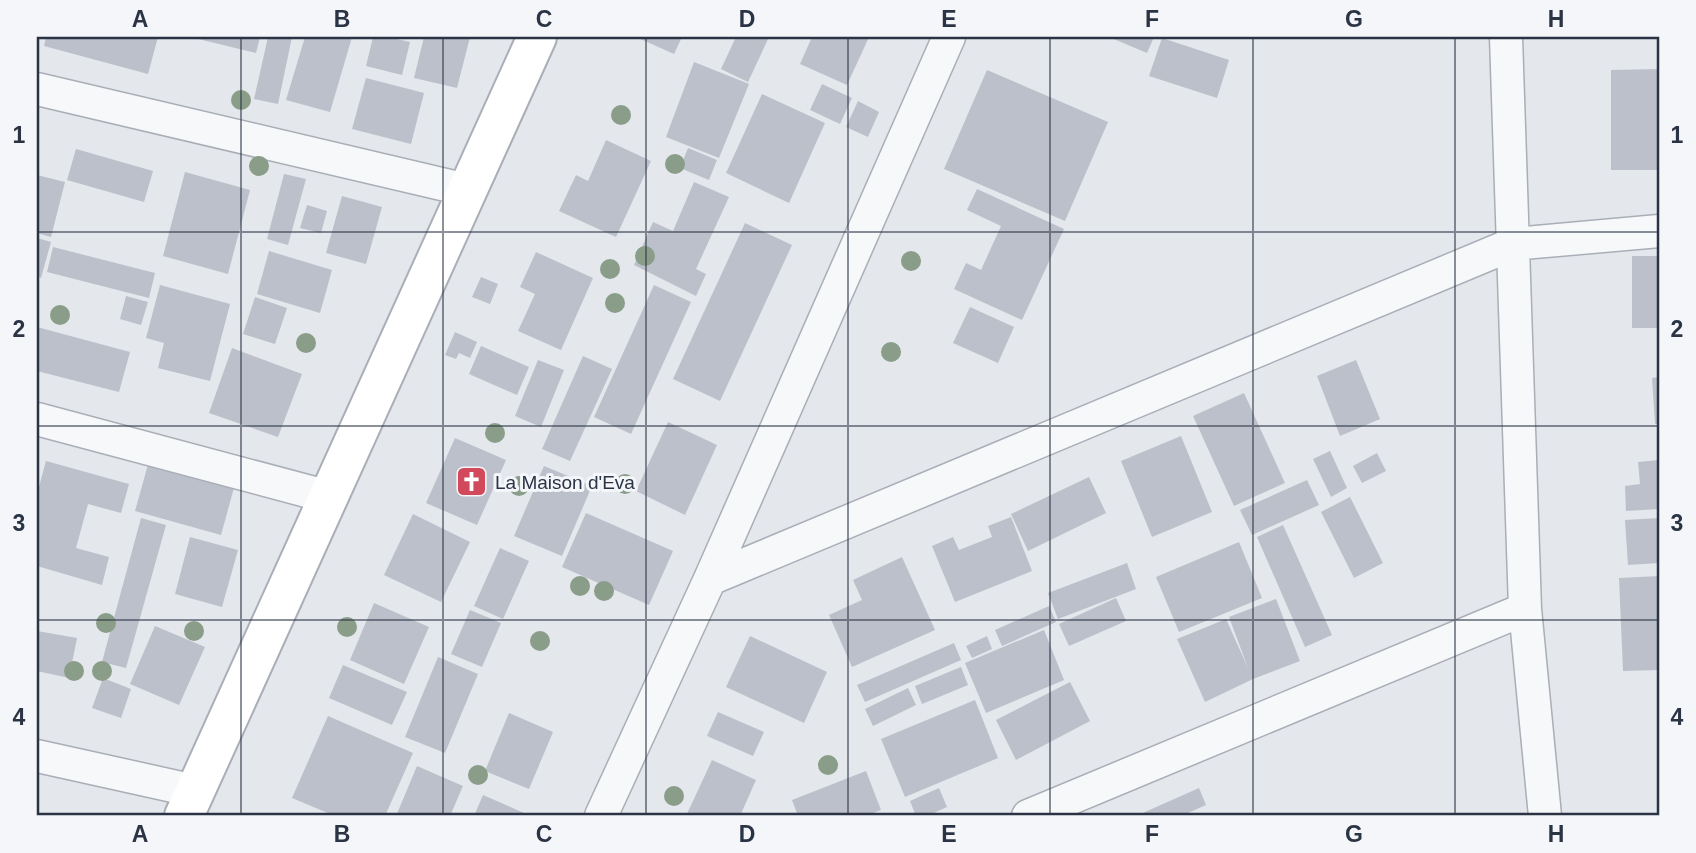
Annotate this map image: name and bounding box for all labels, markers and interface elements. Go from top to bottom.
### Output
text: A [132,6,148,32]
text: B [334,6,350,32]
text: C [536,6,552,32]
text: D [739,6,755,32]
text: E [941,6,957,32]
text: F [1145,6,1159,32]
text: G [1345,6,1363,32]
text: H [1548,6,1564,32]
text: 1 [13,122,26,148]
text: 1 [1671,122,1684,148]
text: 2 [13,316,25,342]
text: 2 [1671,316,1683,342]
church icon: La Maison d'Eva [455,465,489,499]
place label: La Maison d'Eva [495,472,635,493]
text: 3 [13,510,25,536]
text: 3 [1671,510,1683,536]
text: 4 [13,704,26,730]
text: 4 [1671,704,1684,730]
text: A [132,821,148,847]
text: B [334,821,350,847]
text: C [536,821,552,847]
text: D [739,821,755,847]
text: E [941,821,957,847]
text: F [1145,821,1159,847]
text: G [1345,821,1363,847]
text: H [1548,821,1564,847]

